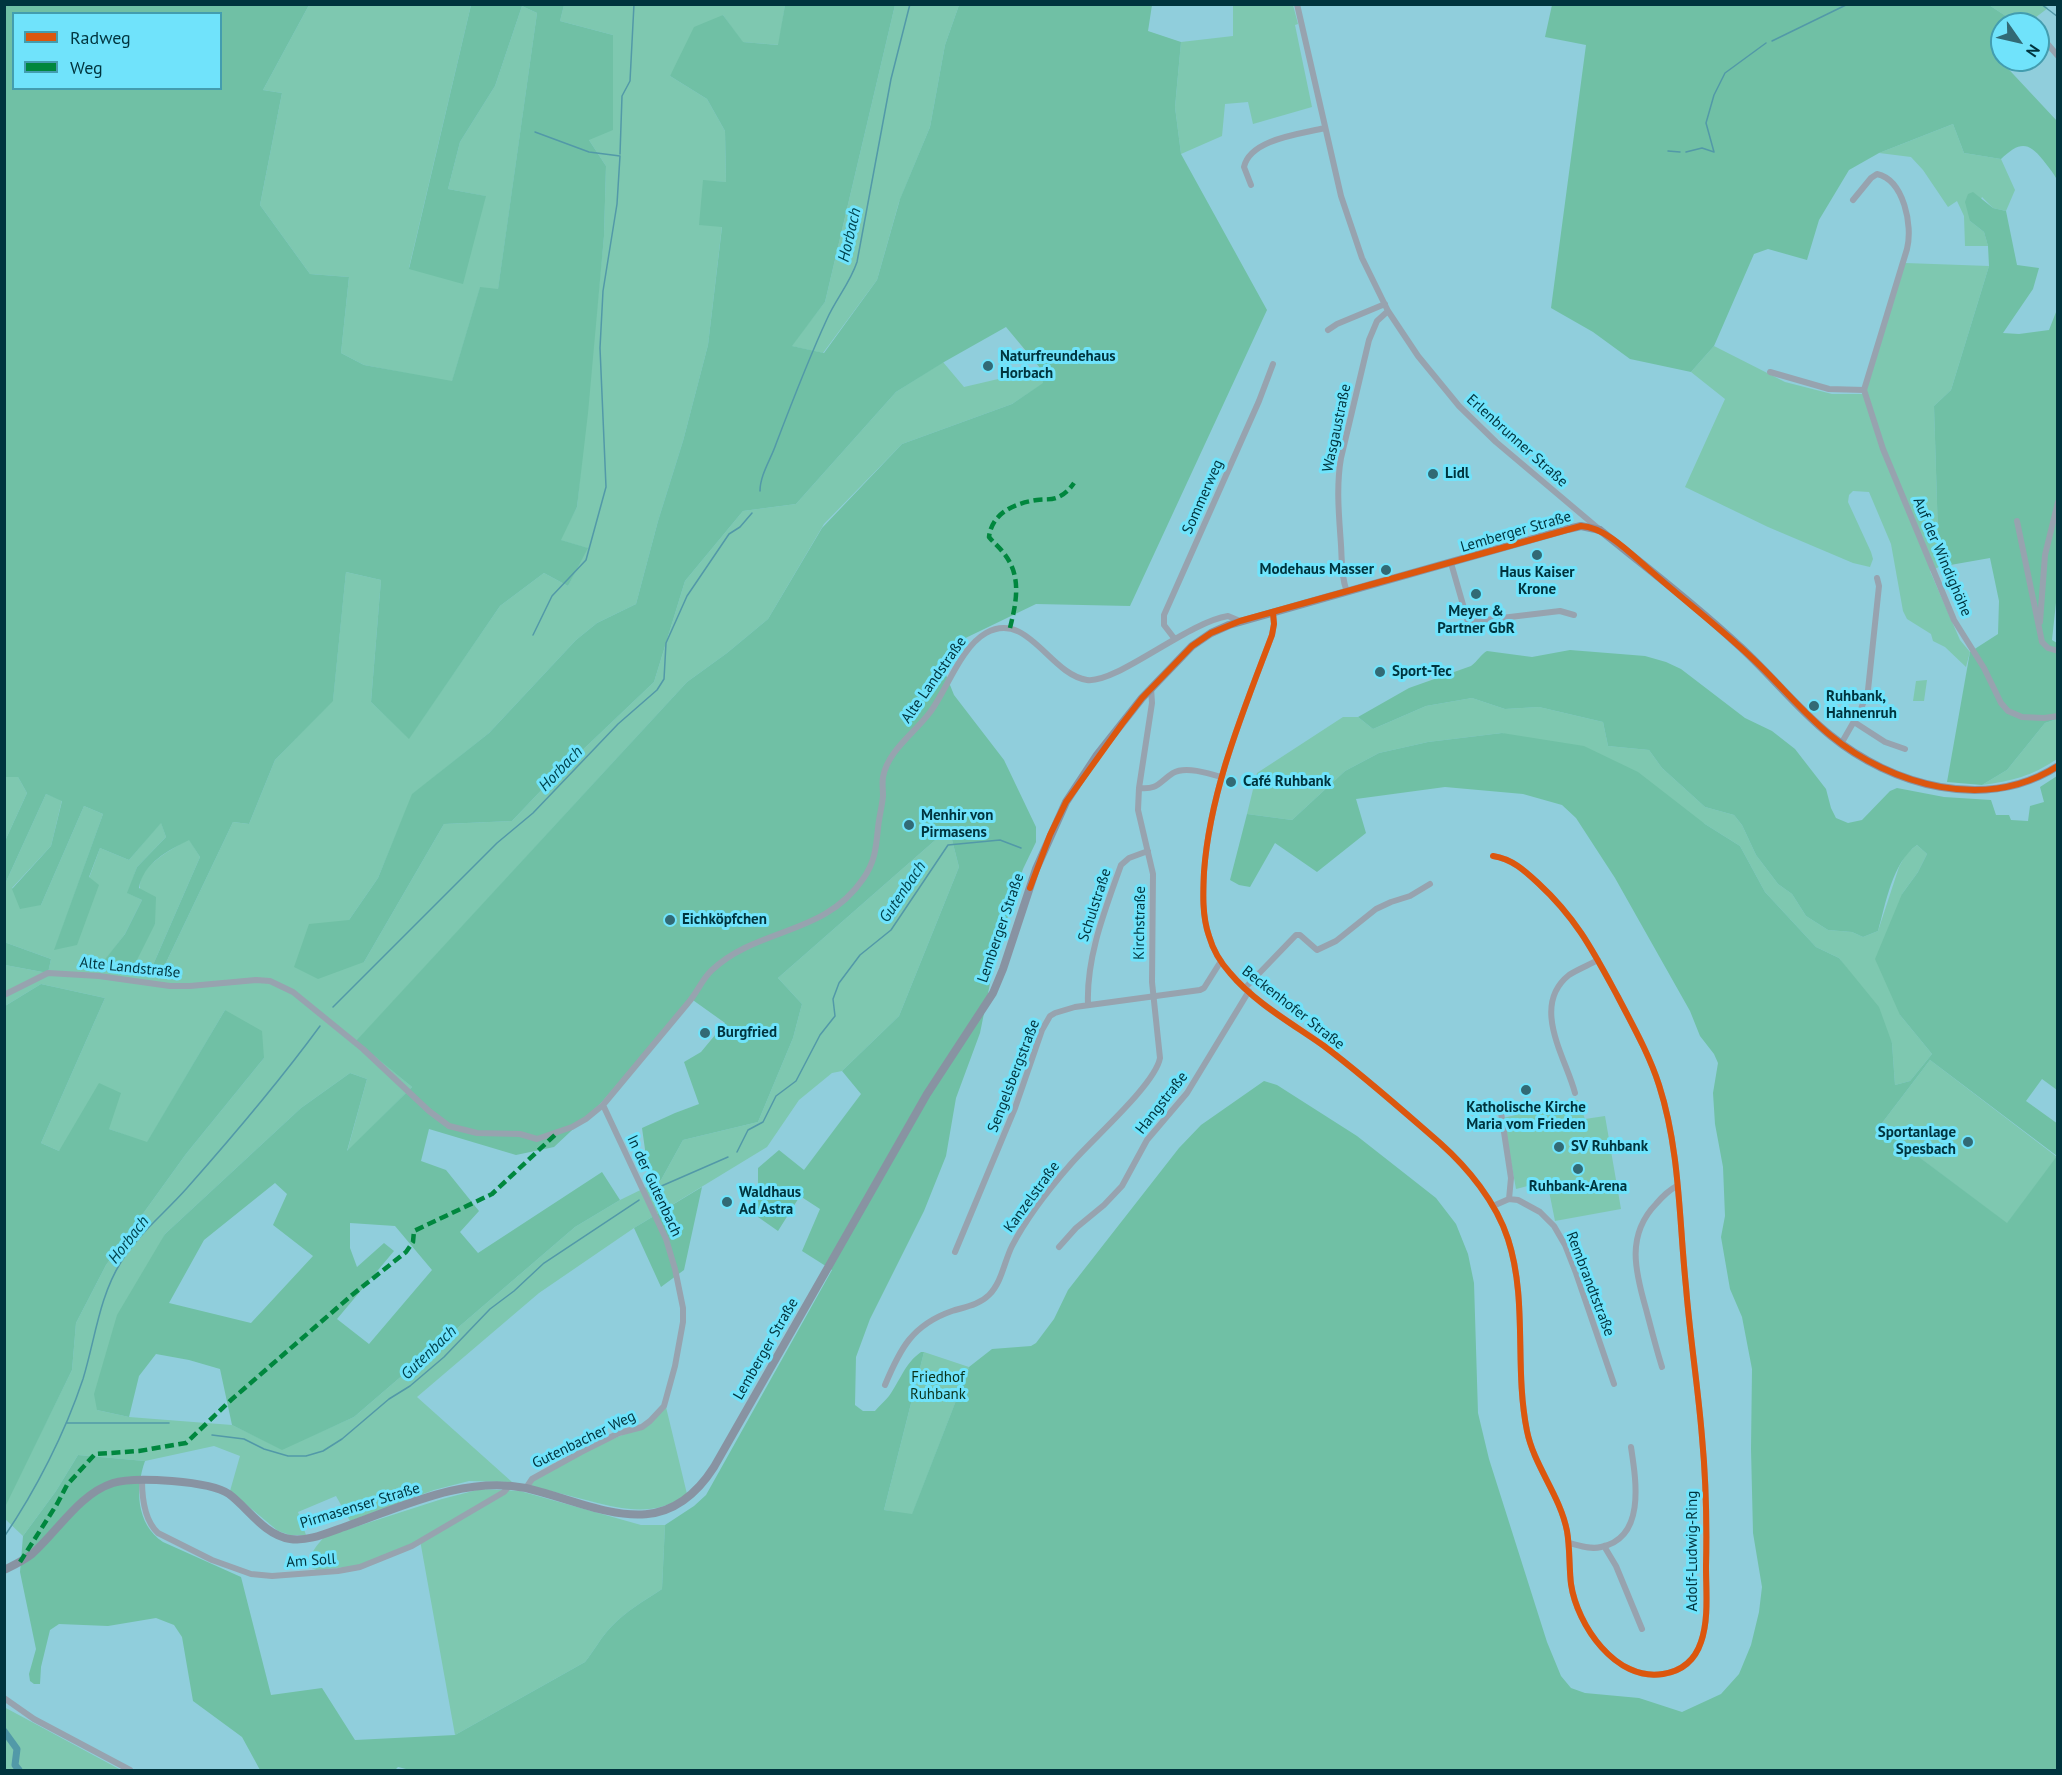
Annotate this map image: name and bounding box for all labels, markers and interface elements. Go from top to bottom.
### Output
legend [12,12,222,90]
north arrow [1990,12,2050,72]
text: Radweg [70,26,131,49]
text: N [2022,41,2044,61]
text: Weg [70,56,103,79]
water label: Horbach [834,206,866,264]
place label: Naturfreundehaus Horbach [1000,348,1116,383]
marker: Naturfreundehaus Horbach [981,359,995,373]
street label: Wasgaustraße [1319,382,1355,474]
street label: Erlenbrunner Straße [1463,391,1571,491]
street label: Sommerweg [1179,457,1227,537]
place label: Lidl [1445,465,1469,483]
marker: Lidl [1426,467,1440,481]
street label: Auf der Windighöhe [1909,495,1975,619]
street label: Lemberger Straße [1459,508,1573,556]
marker: Haus Kaiser Krone [1530,548,1544,562]
place label: Modehaus Masser [1259,561,1374,579]
marker: Modehaus Masser [1379,563,1393,577]
place label: Haus Kaiser Krone [1499,564,1575,599]
marker: Meyer & Partner GbR [1469,587,1483,601]
place label: Meyer & Partner GbR [1437,603,1515,638]
street label: Alte Landstraße [898,633,970,727]
place label: Sport-Tec [1392,663,1452,681]
marker: Sport-Tec [1373,665,1387,679]
place label: Ruhbank, Hahnenruh [1826,688,1897,723]
marker: Ruhbank, Hahnenruh [1807,699,1821,713]
water label: Horbach [535,743,587,795]
place label: Café Ruhbank [1243,773,1331,791]
marker: Café Ruhbank [1224,775,1238,789]
place label: Menhir von Pirmasens [921,807,993,842]
marker: Menhir von Pirmasens [902,818,916,832]
water label: Gutenbach [876,858,930,926]
street label: Schulstraße [1075,866,1115,944]
street label: Lemberger Straße [974,871,1028,985]
street label: Kirchstraße [1130,886,1150,960]
place label: Eichköpfchen [682,911,767,929]
marker: Eichköpfchen [663,913,677,927]
street label: Alte Landstraße [79,954,181,982]
street label: Beckenhofer Straße [1238,962,1348,1054]
street label: Sengelsbergstraße [984,1017,1044,1135]
place label: Burgfried [717,1024,777,1042]
marker: Burgfried [698,1026,712,1040]
street label: Hangstraße [1132,1068,1192,1138]
marker: Katholische Kirche Maria vom Frieden [1519,1083,1533,1097]
place label: Katholische Kirche Maria vom Frieden [1466,1099,1586,1134]
place label: Sportanlage Spesbach [1878,1124,1956,1159]
street label: In der Gutenbach [623,1132,685,1240]
marker: Sportanlage Spesbach [1961,1135,1975,1149]
place label: SV Ruhbank [1571,1138,1648,1156]
marker: SV Ruhbank [1552,1140,1566,1154]
street label: Kanzelstraße [1000,1158,1064,1236]
marker: Ruhbank-Arena [1571,1162,1585,1176]
place label: Ruhbank-Arena [1529,1178,1627,1196]
place label: Waldhaus Ad Astra [739,1184,801,1219]
marker: Waldhaus Ad Astra [720,1195,734,1209]
water label: Horbach [105,1213,153,1267]
street label: Rembrandtstraße [1562,1229,1618,1339]
street label: Lemberger Straße [730,1295,802,1403]
water label: Gutenbach [397,1322,461,1384]
park label: Friedhof Ruhbank [910,1369,966,1404]
street label: Gutenbacher Weg [529,1407,639,1473]
street label: Pirmasenser Straße [298,1479,422,1533]
street label: Adolf-Ludwig-Ring [1684,1491,1702,1611]
street label: Am Soll [286,1550,336,1572]

